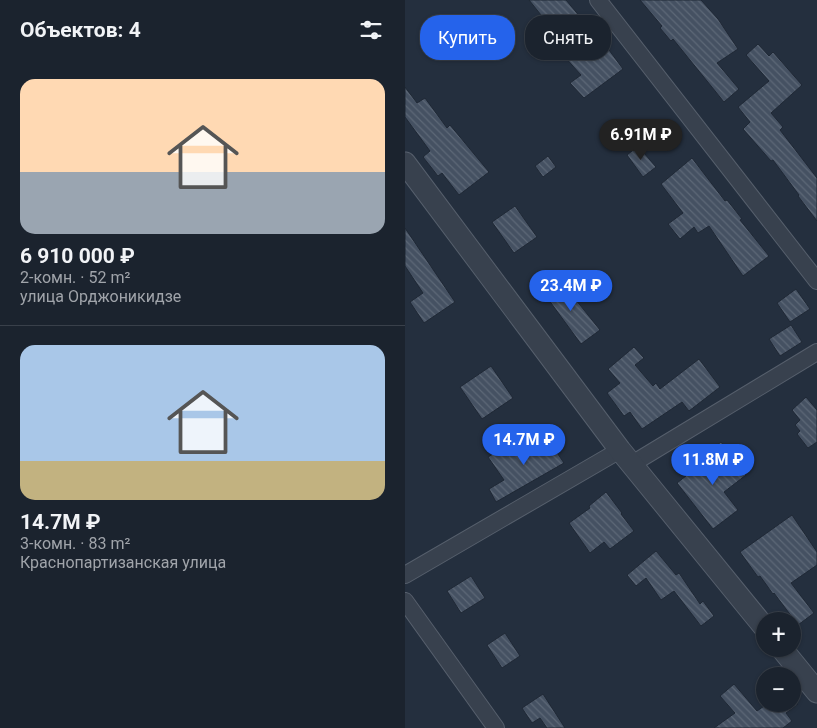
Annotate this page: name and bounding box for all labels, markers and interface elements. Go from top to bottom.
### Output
chip: Купить [420,15,515,60]
chip: Снять [525,15,611,60]
icon: filters [357,16,385,44]
text: Объектов: 4 [20,18,141,42]
icon: home [158,112,248,202]
pin: 6.91M ₽ [595,119,687,161]
text: 6.91M ₽ [610,125,672,144]
text: 6 910 000 ₽ [20,244,135,268]
text: 2-комн. · 52 m² [20,268,130,287]
pin: 23.4M ₽ [525,270,617,312]
text: 23.4M ₽ [540,276,602,295]
text: улица Орджоникидзе [20,287,181,306]
icon: home [158,377,248,467]
pin: 14.7M ₽ [478,424,570,466]
text: 14.7M ₽ [493,430,555,449]
pin: 11.8M ₽ [667,444,759,486]
text: 11.8M ₽ [682,450,744,469]
text: 14.7M ₽ [20,510,101,534]
text: 3-комн. · 83 m² [20,534,130,553]
text: Краснопартизанская улица [20,553,226,572]
map controls [756,612,801,712]
button: + [756,612,801,657]
button: − [756,667,801,712]

